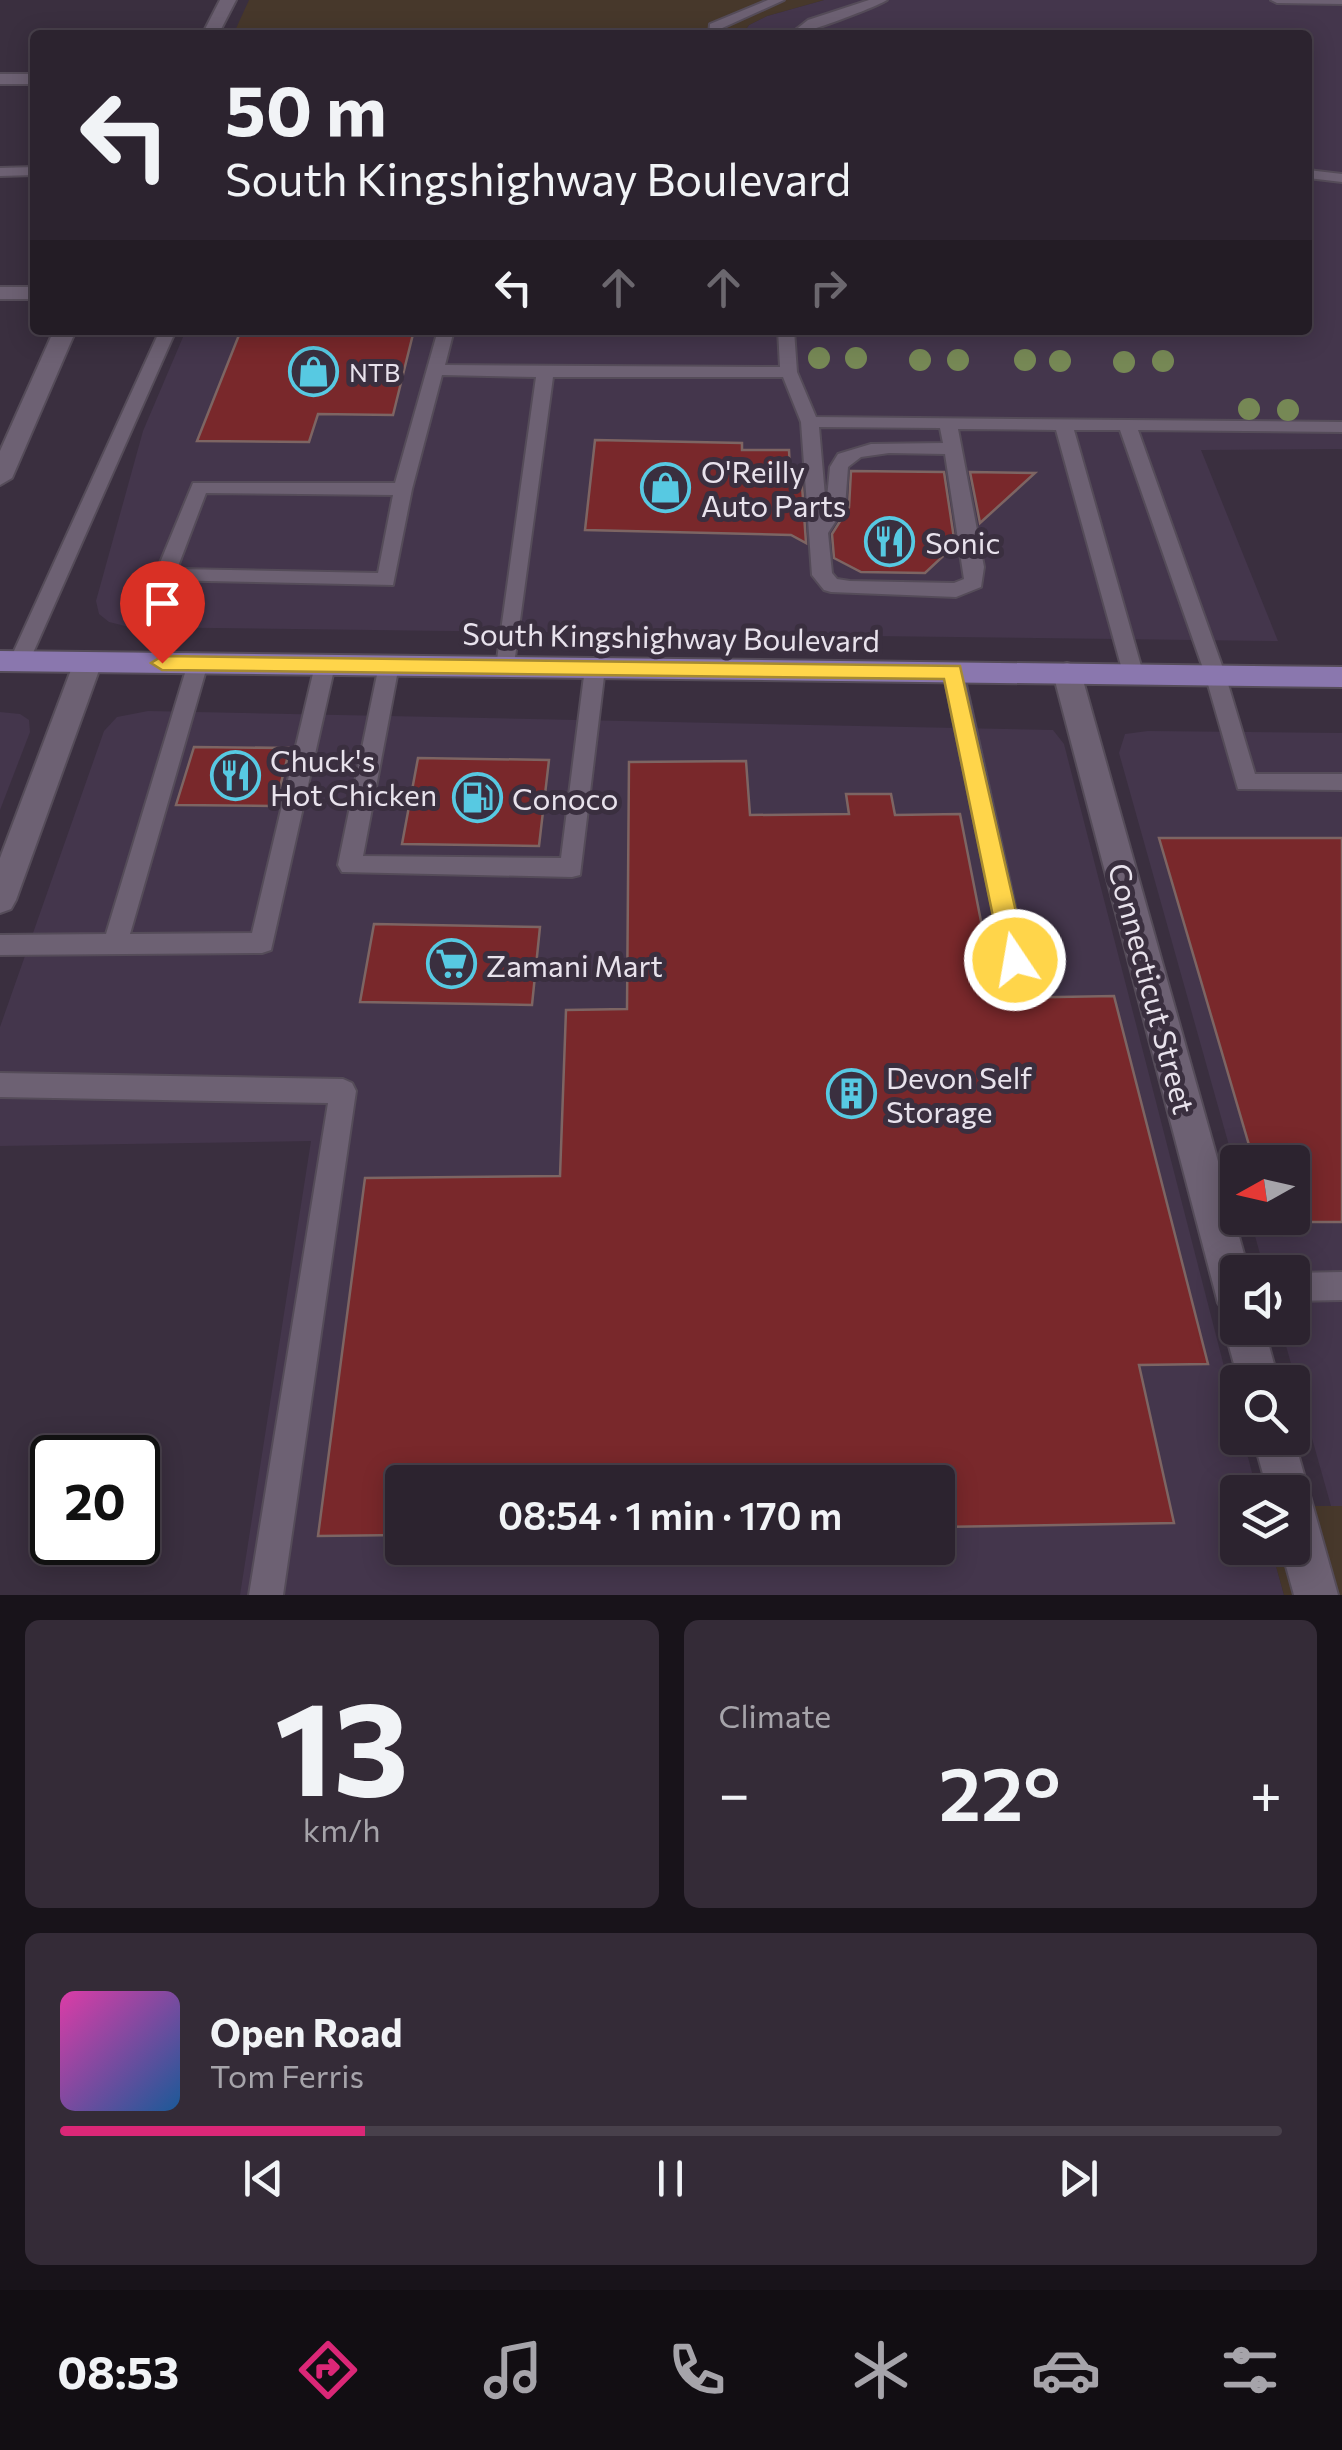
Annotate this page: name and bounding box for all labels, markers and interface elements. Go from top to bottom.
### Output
text: 50 m [225,65,387,150]
icon: left [60,70,190,200]
text: South Kingshighway Boulevard [225,150,851,205]
icon: left [486,260,541,315]
icon: ahead [591,260,646,315]
icon: ahead [696,260,751,315]
icon: right [801,260,856,315]
shop icon: NTB [288,346,340,398]
place label: NTB [349,357,400,387]
place label: O'Reilly Auto Parts [701,452,846,523]
shop icon: O'Reilly Auto Parts [640,461,692,513]
restaurant icon: Sonic [864,515,916,567]
place label: Sonic [925,523,1000,560]
pin [120,561,205,664]
icon: arrive [135,576,190,631]
street label: South Kingshighway Boulevard [462,614,880,658]
place label: Chuck's Hot Chicken [270,741,437,812]
restaurant icon: Chuck's Hot Chicken [209,750,261,802]
fuel station icon: Conoco [451,771,503,823]
place label: Conoco [512,779,618,816]
street label: Connecticut Street [1102,859,1204,1117]
position arrow [963,908,1067,1012]
supermarket icon: Zamani Mart [425,938,477,990]
place label: Zamani Mart [486,946,663,983]
place label: Devon Self Storage [886,1058,1032,1129]
building icon: Devon Self Storage [825,1067,877,1119]
north arrow [1220,1145,1310,1235]
map controls [1220,1145,1310,1565]
button: sound [1220,1255,1310,1345]
button: search [1220,1365,1310,1455]
speed limit sign: 20 [30,1435,160,1565]
button: layers [1220,1475,1310,1565]
text: 08:54 · 1 min · 170 m [498,1491,842,1538]
text: 13 [274,1664,409,1823]
text: Climate [719,1695,831,1735]
text: 22° [939,1745,1061,1836]
text: − [719,1758,750,1825]
text: + [1250,1758,1282,1825]
text: km/h [303,1809,381,1849]
text: Open Road [210,2008,403,2055]
text: Tom Ferris [210,2055,364,2095]
icon: previous [236,2151,291,2206]
icon: pause [643,2151,698,2206]
icon: next [1051,2151,1106,2206]
icon: directions [293,2335,363,2405]
icon: music [478,2335,548,2405]
icon: phone [662,2335,732,2405]
icon: climate [846,2335,916,2405]
icon: car [1031,2335,1101,2405]
icon: filters [1215,2335,1285,2405]
text: 08:53 [57,2343,179,2398]

